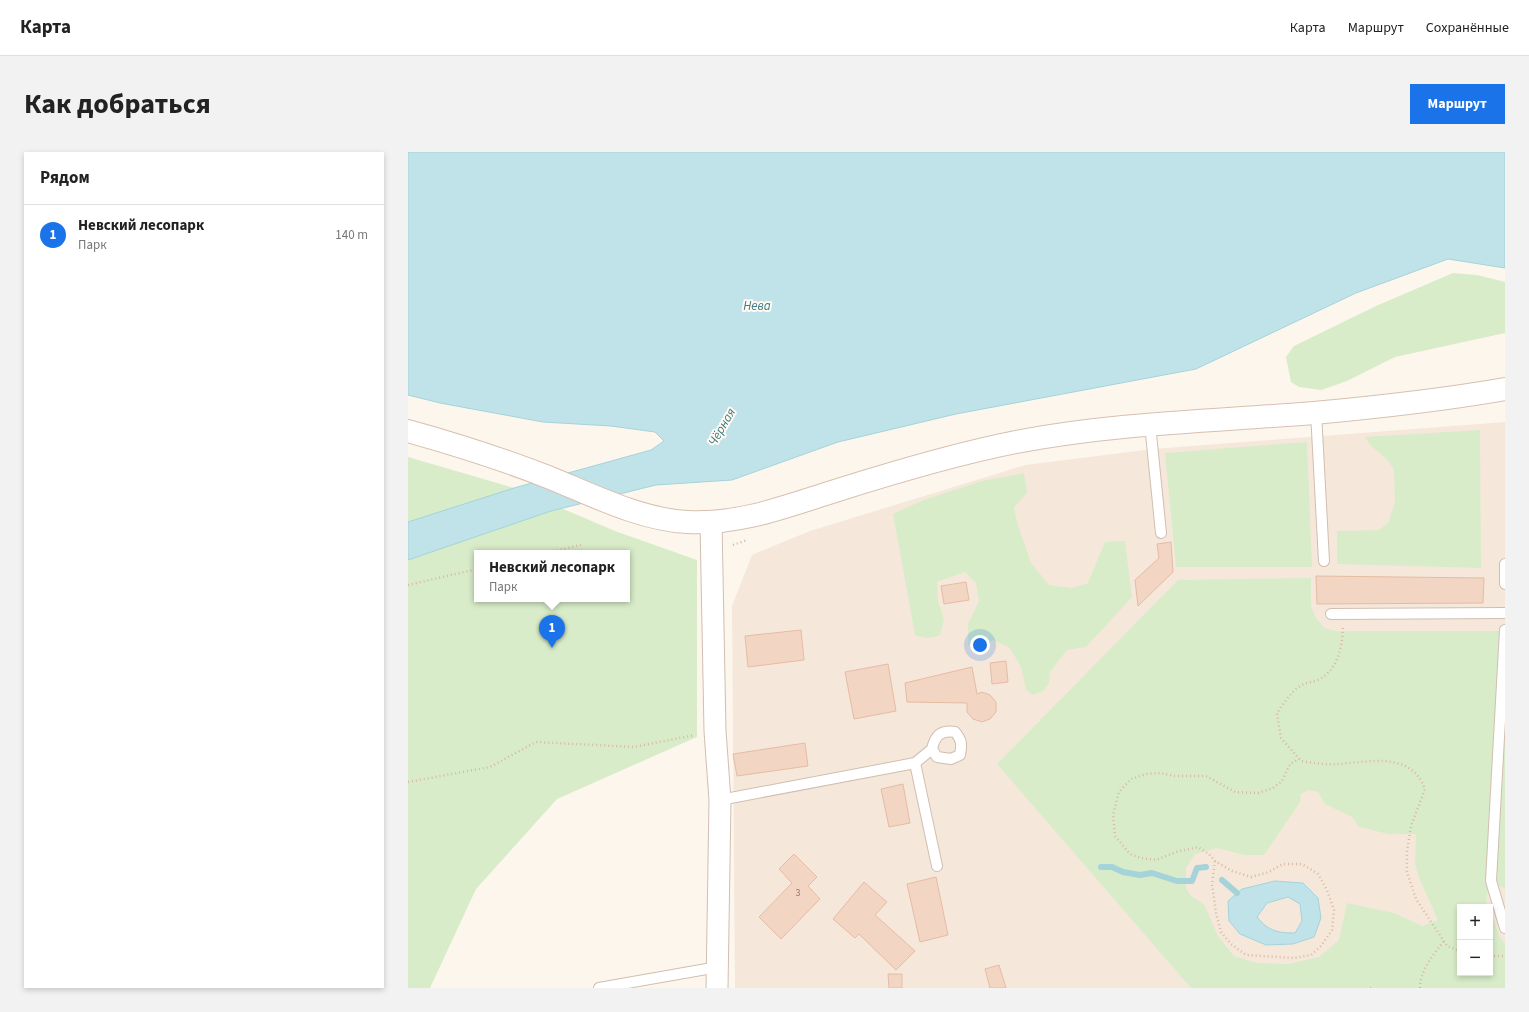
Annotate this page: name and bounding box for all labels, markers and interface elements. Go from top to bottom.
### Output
text: Карта [20,14,71,41]
text: Карта [1290,18,1326,38]
text: Маршрут [1348,18,1404,38]
text: Сохранённые [1426,18,1509,38]
text: Как добраться [24,84,211,124]
button: Маршрут [1410,84,1505,124]
text: Рядом [40,166,90,190]
text: Невский лесопарк [78,215,204,236]
text: 1 [50,226,56,244]
text: 140 m [335,226,368,244]
text: Парк [78,236,107,254]
water label: Нева [743,297,771,315]
water label: Чёрная [704,405,740,449]
popup [474,550,630,602]
text: Невский лесопарк [489,557,615,578]
text: Парк [489,578,518,596]
pin: 1 [539,615,565,648]
your location [970,635,990,655]
house number: 3 [796,886,801,900]
map controls [1457,904,1493,976]
button: + [1457,904,1493,940]
button: − [1457,940,1493,976]

